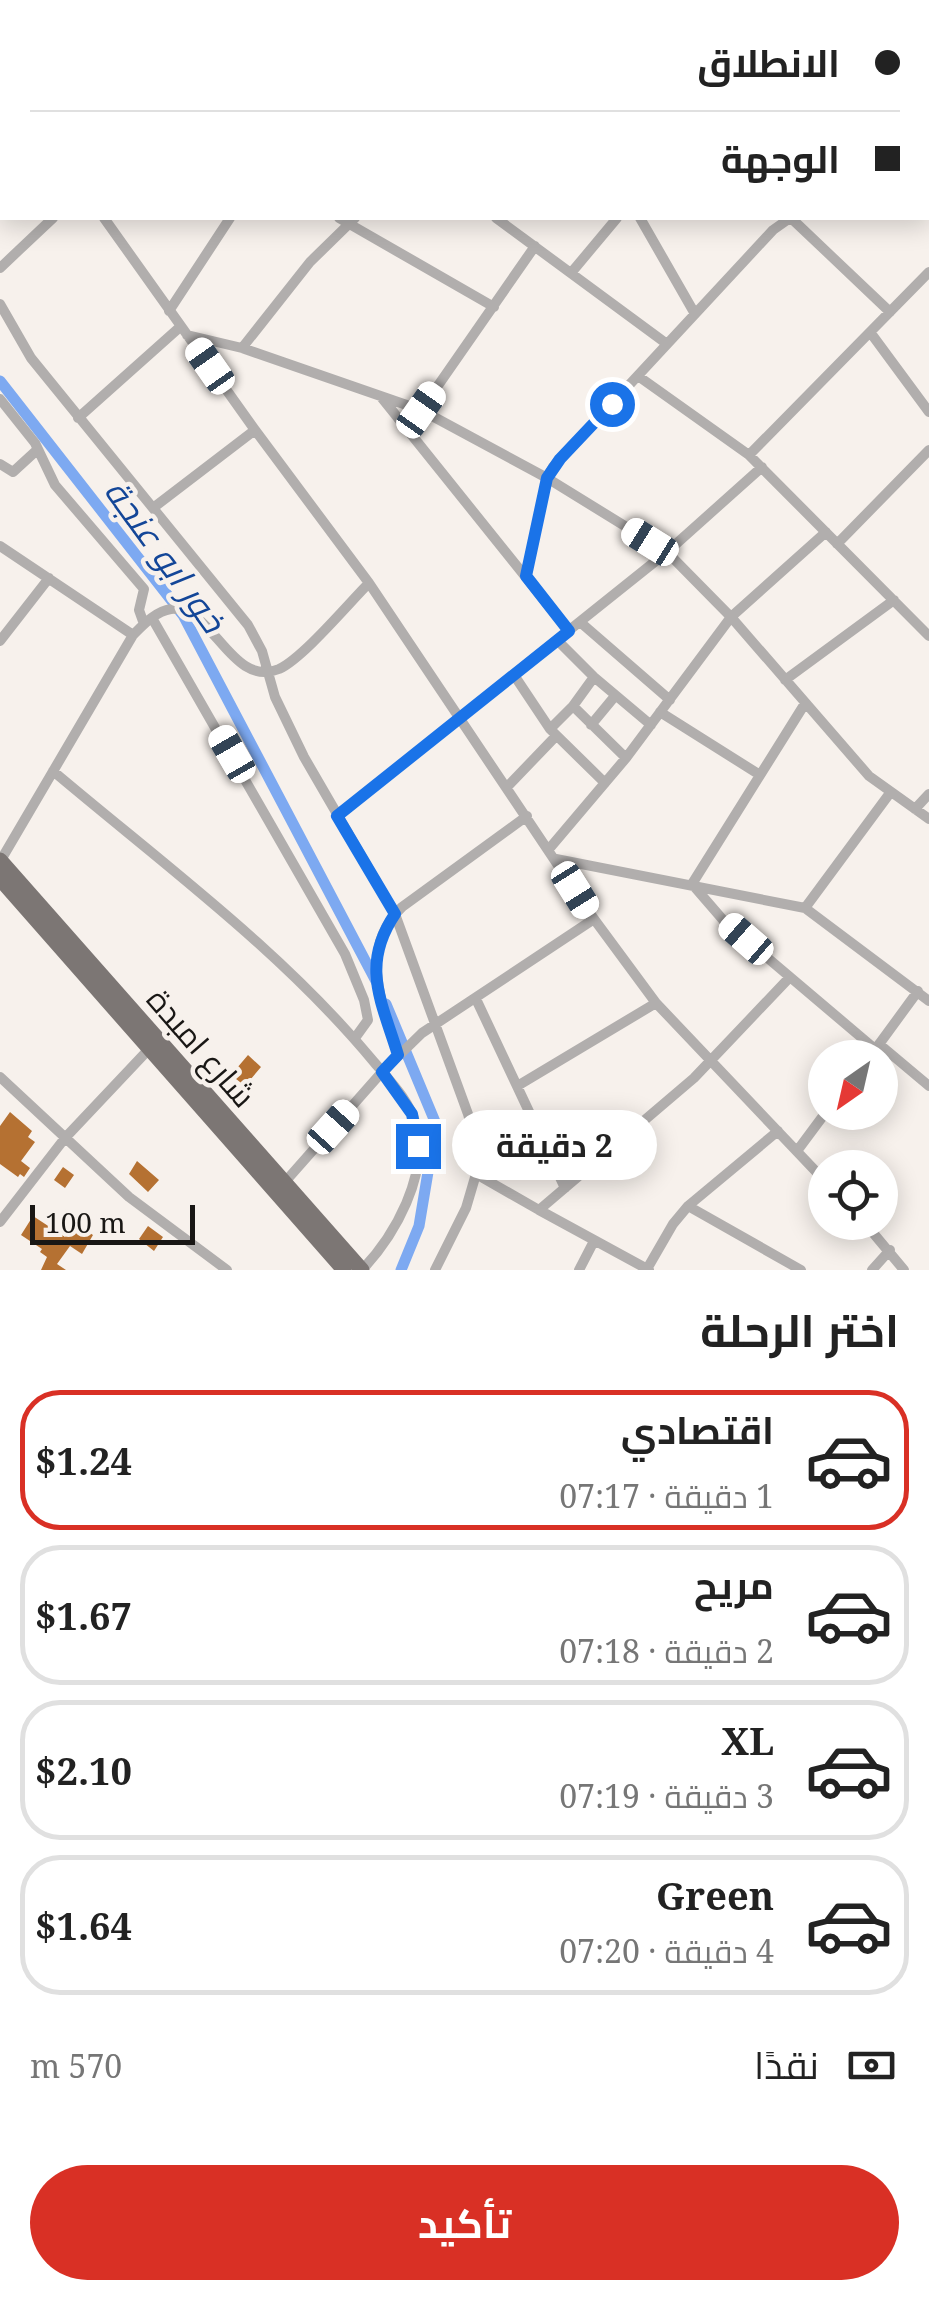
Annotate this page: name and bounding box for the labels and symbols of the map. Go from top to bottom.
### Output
car [181,333,239,399]
car [392,377,450,443]
route start [590,382,635,427]
water label: خور ابو عنجة [95,469,238,642]
car [617,513,683,571]
car [204,721,260,787]
car [546,857,604,923]
car [714,908,778,970]
street label: شارع امبدة [137,978,266,1117]
north arrow [808,1040,898,1130]
car [302,1095,364,1159]
callout: 2 دقيقة [453,1111,658,1181]
route end [396,1124,441,1169]
scale bar [30,1200,195,1244]

